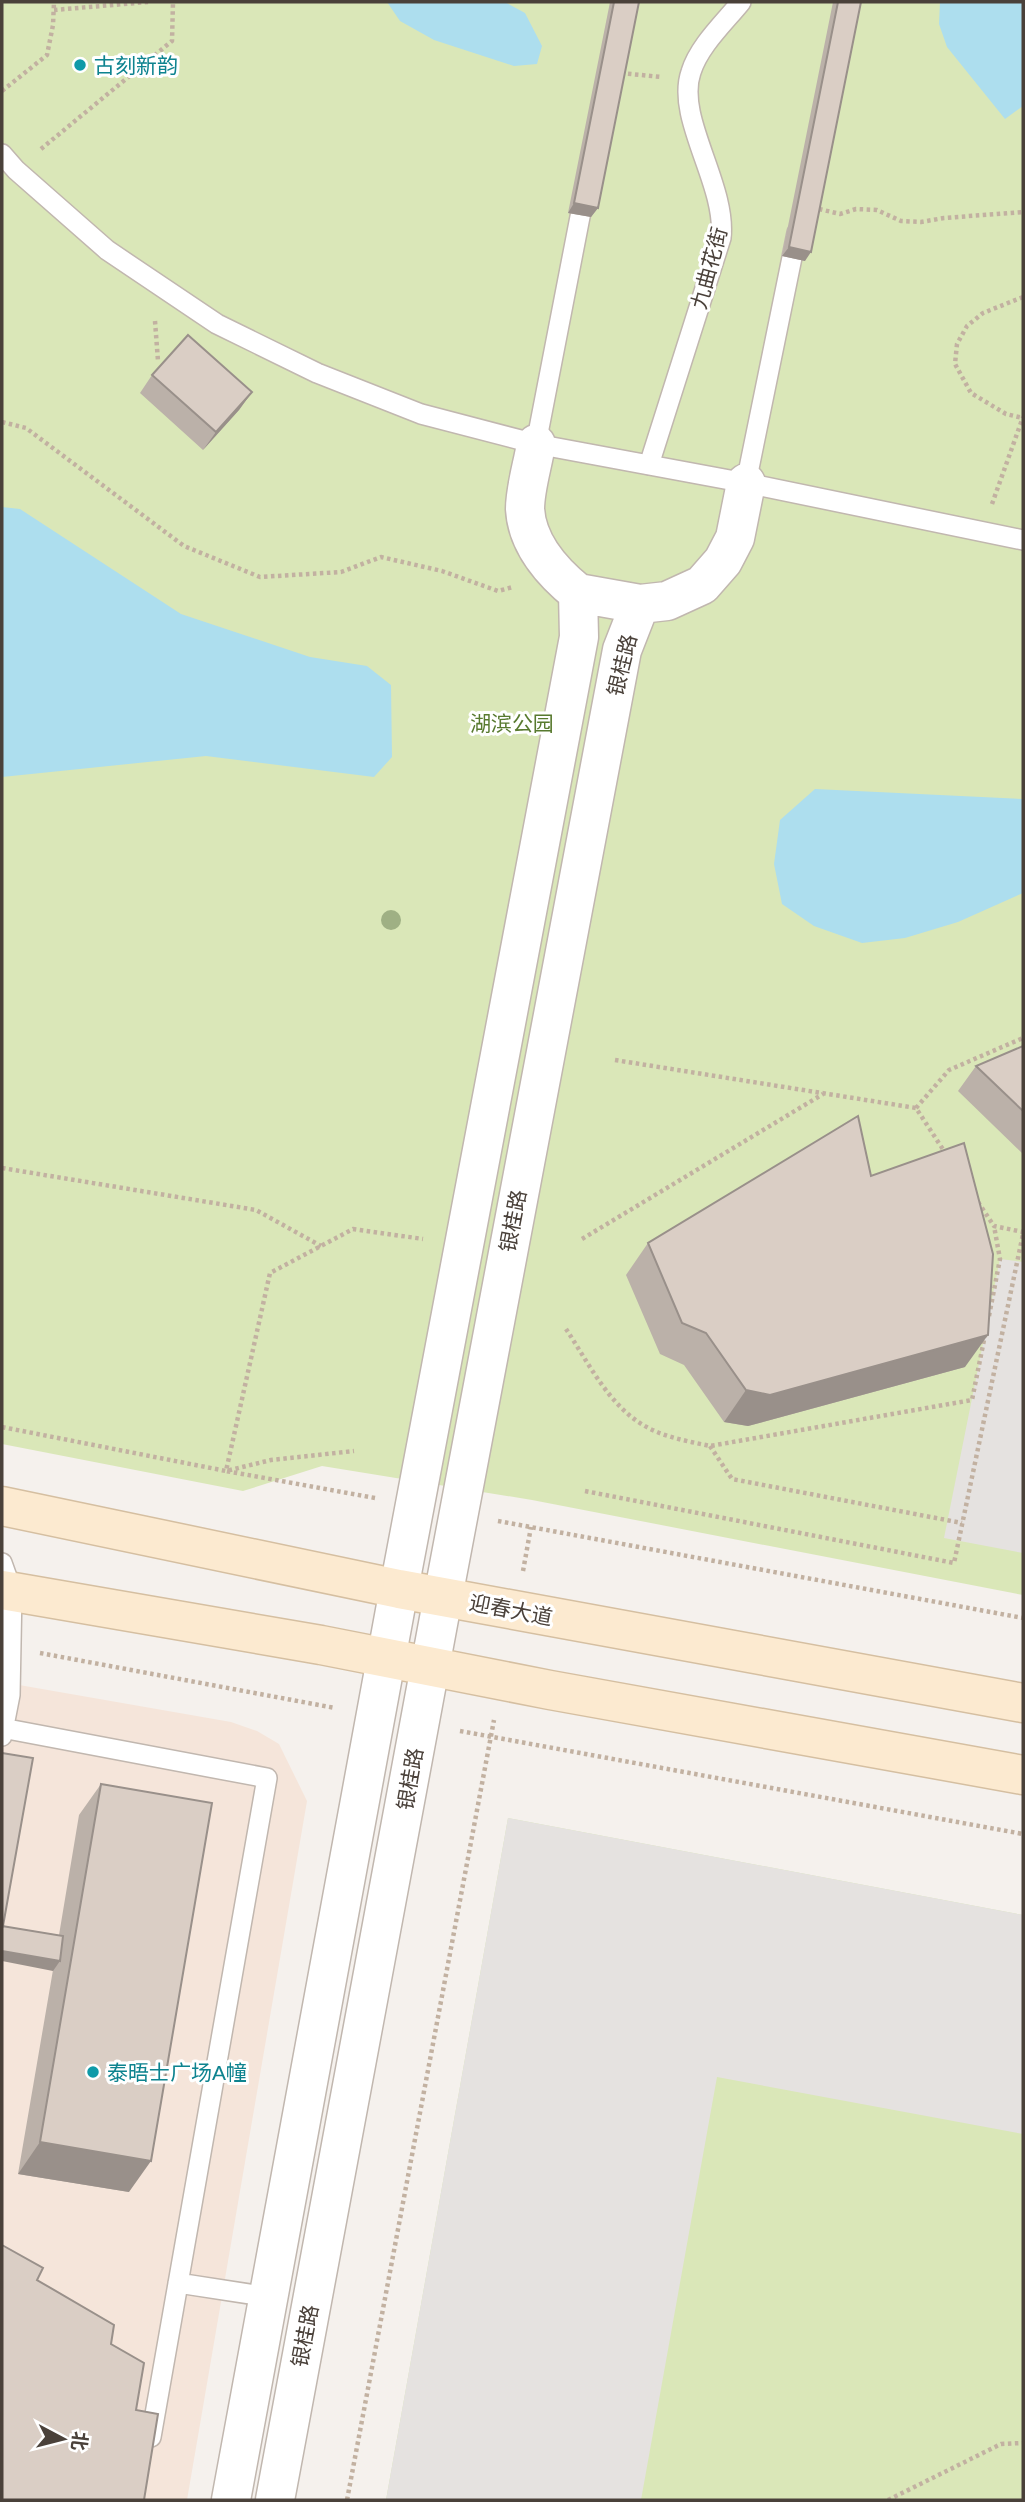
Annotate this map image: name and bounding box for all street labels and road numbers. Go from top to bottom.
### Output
street label: 九曲花街 [687,224,731,312]
street label: 银桂路 [603,632,641,698]
street label: 银桂路 [496,1188,530,1254]
street label: 迎春大道 [468,1591,554,1629]
street label: 银桂路 [393,1746,427,1812]
street label: 银桂路 [288,2303,322,2369]

